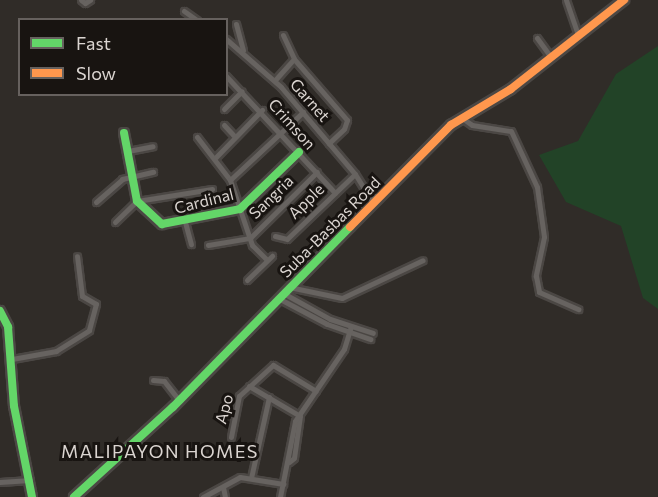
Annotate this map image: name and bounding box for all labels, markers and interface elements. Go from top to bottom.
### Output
legend [18,18,228,96]
text: Fast [76,32,111,54]
text: Slow [76,62,116,84]
street label: Garnet [286,75,334,125]
street label: Crimson [264,95,320,153]
street label: Sangria [245,171,297,223]
street label: Suba-Basbas Road [276,173,384,281]
street label: Apple [284,179,328,223]
street label: Cardinal [172,184,236,218]
street label: Apo [211,392,237,426]
district label: MALIPAYON HOMES [61,440,259,462]

